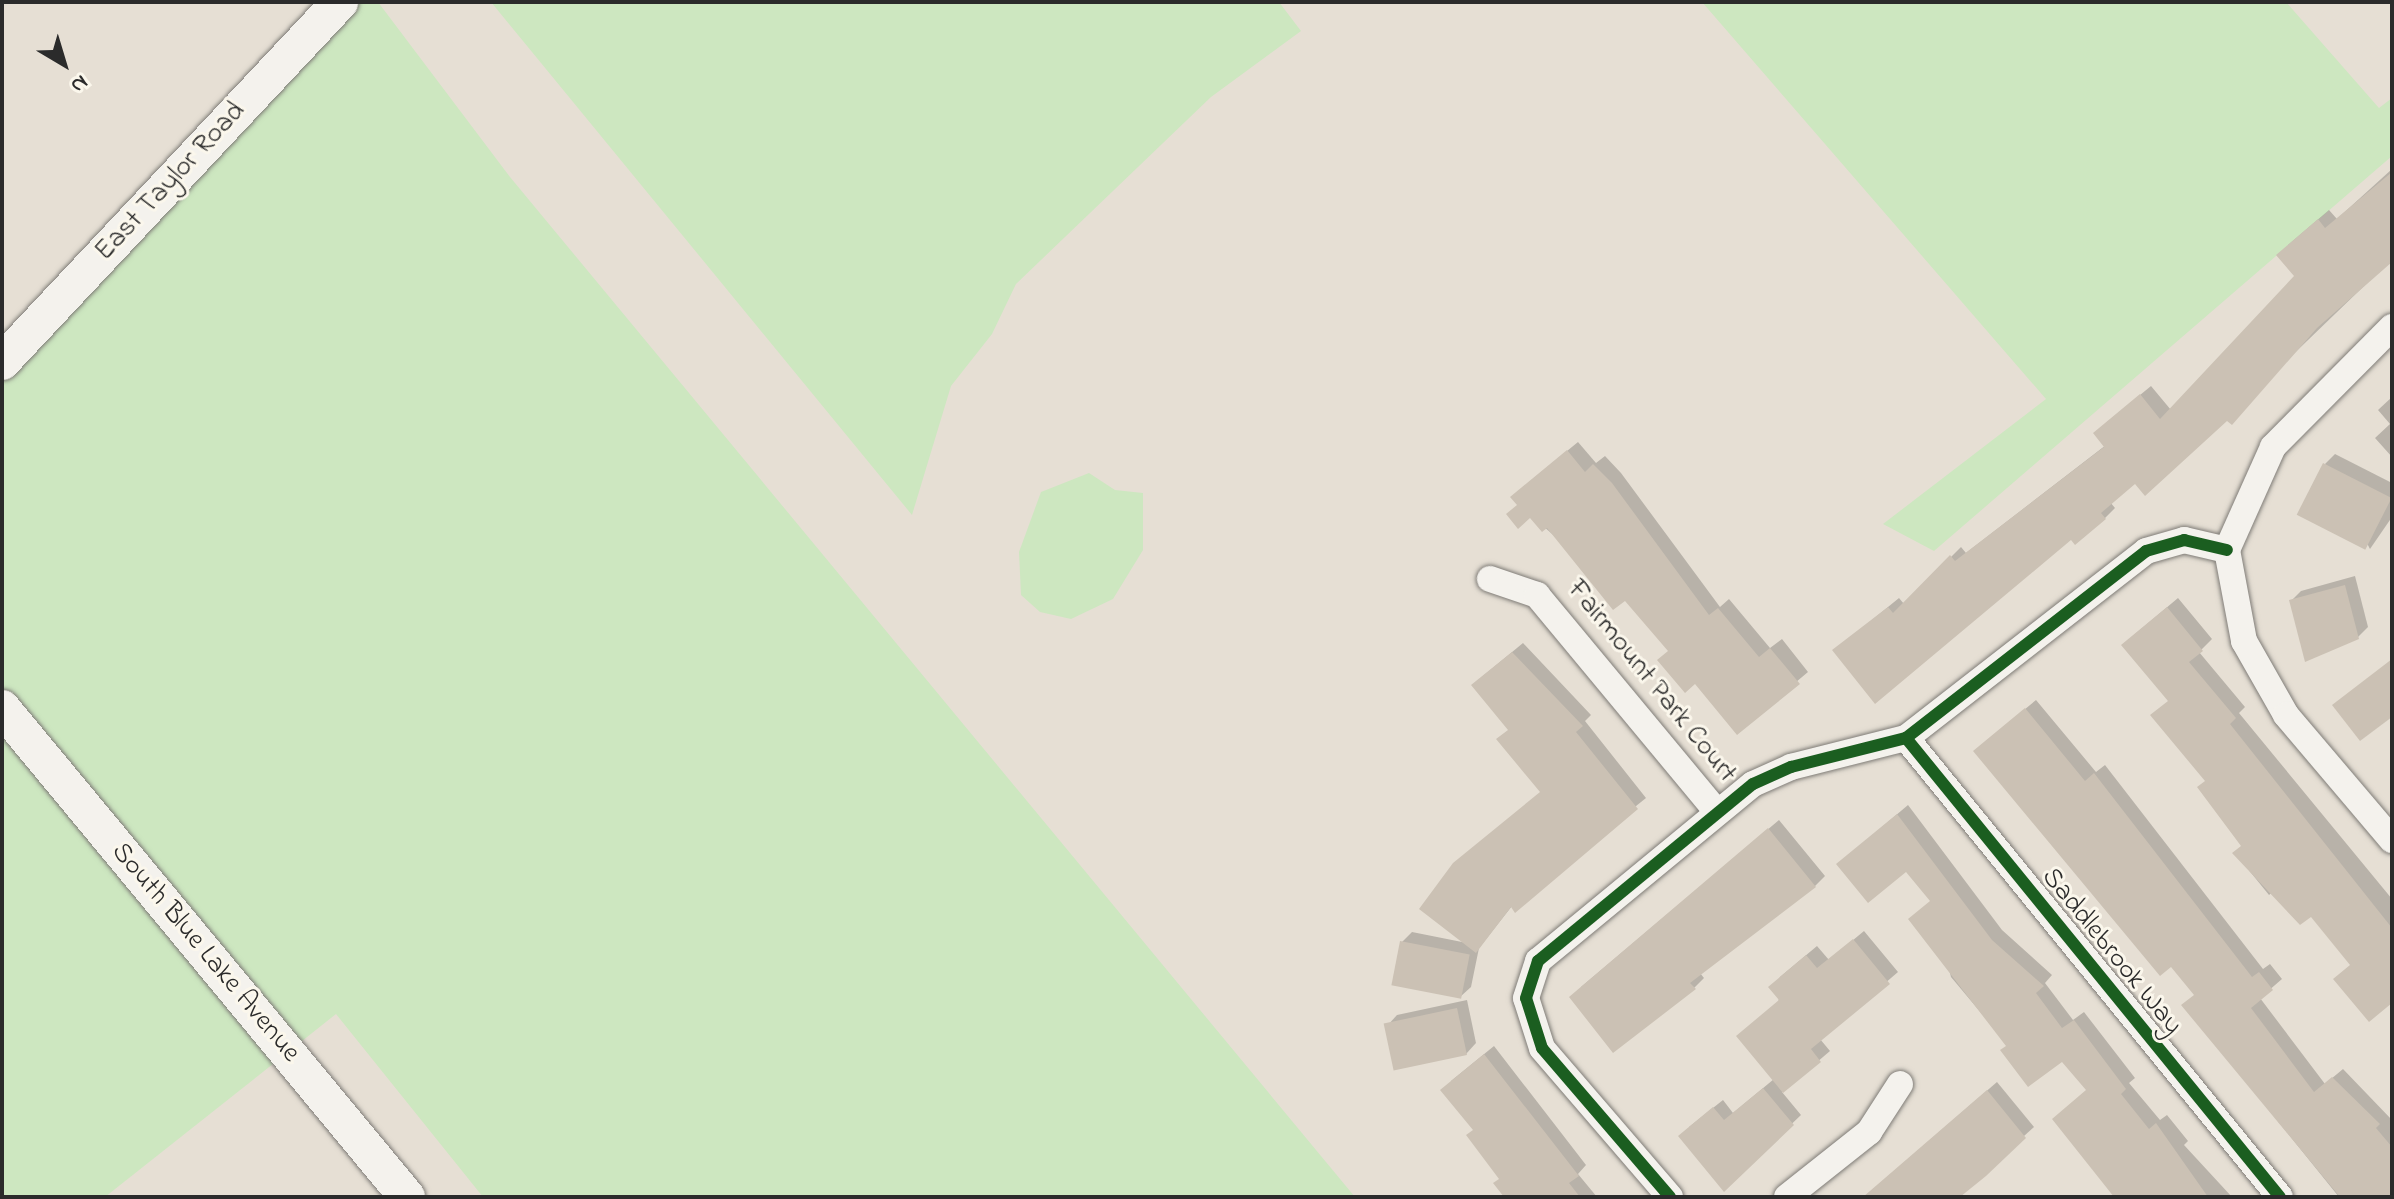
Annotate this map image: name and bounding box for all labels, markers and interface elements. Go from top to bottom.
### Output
north arrow [24,24,104,104]
text: N [63,66,94,100]
street label: East Taylor Road [89,95,253,269]
street label: Fairmount Park Court [1559,574,1743,790]
street label: South Blue Lake Avenue [103,836,307,1070]
street label: Saddlebrook Way [2033,862,2189,1042]

